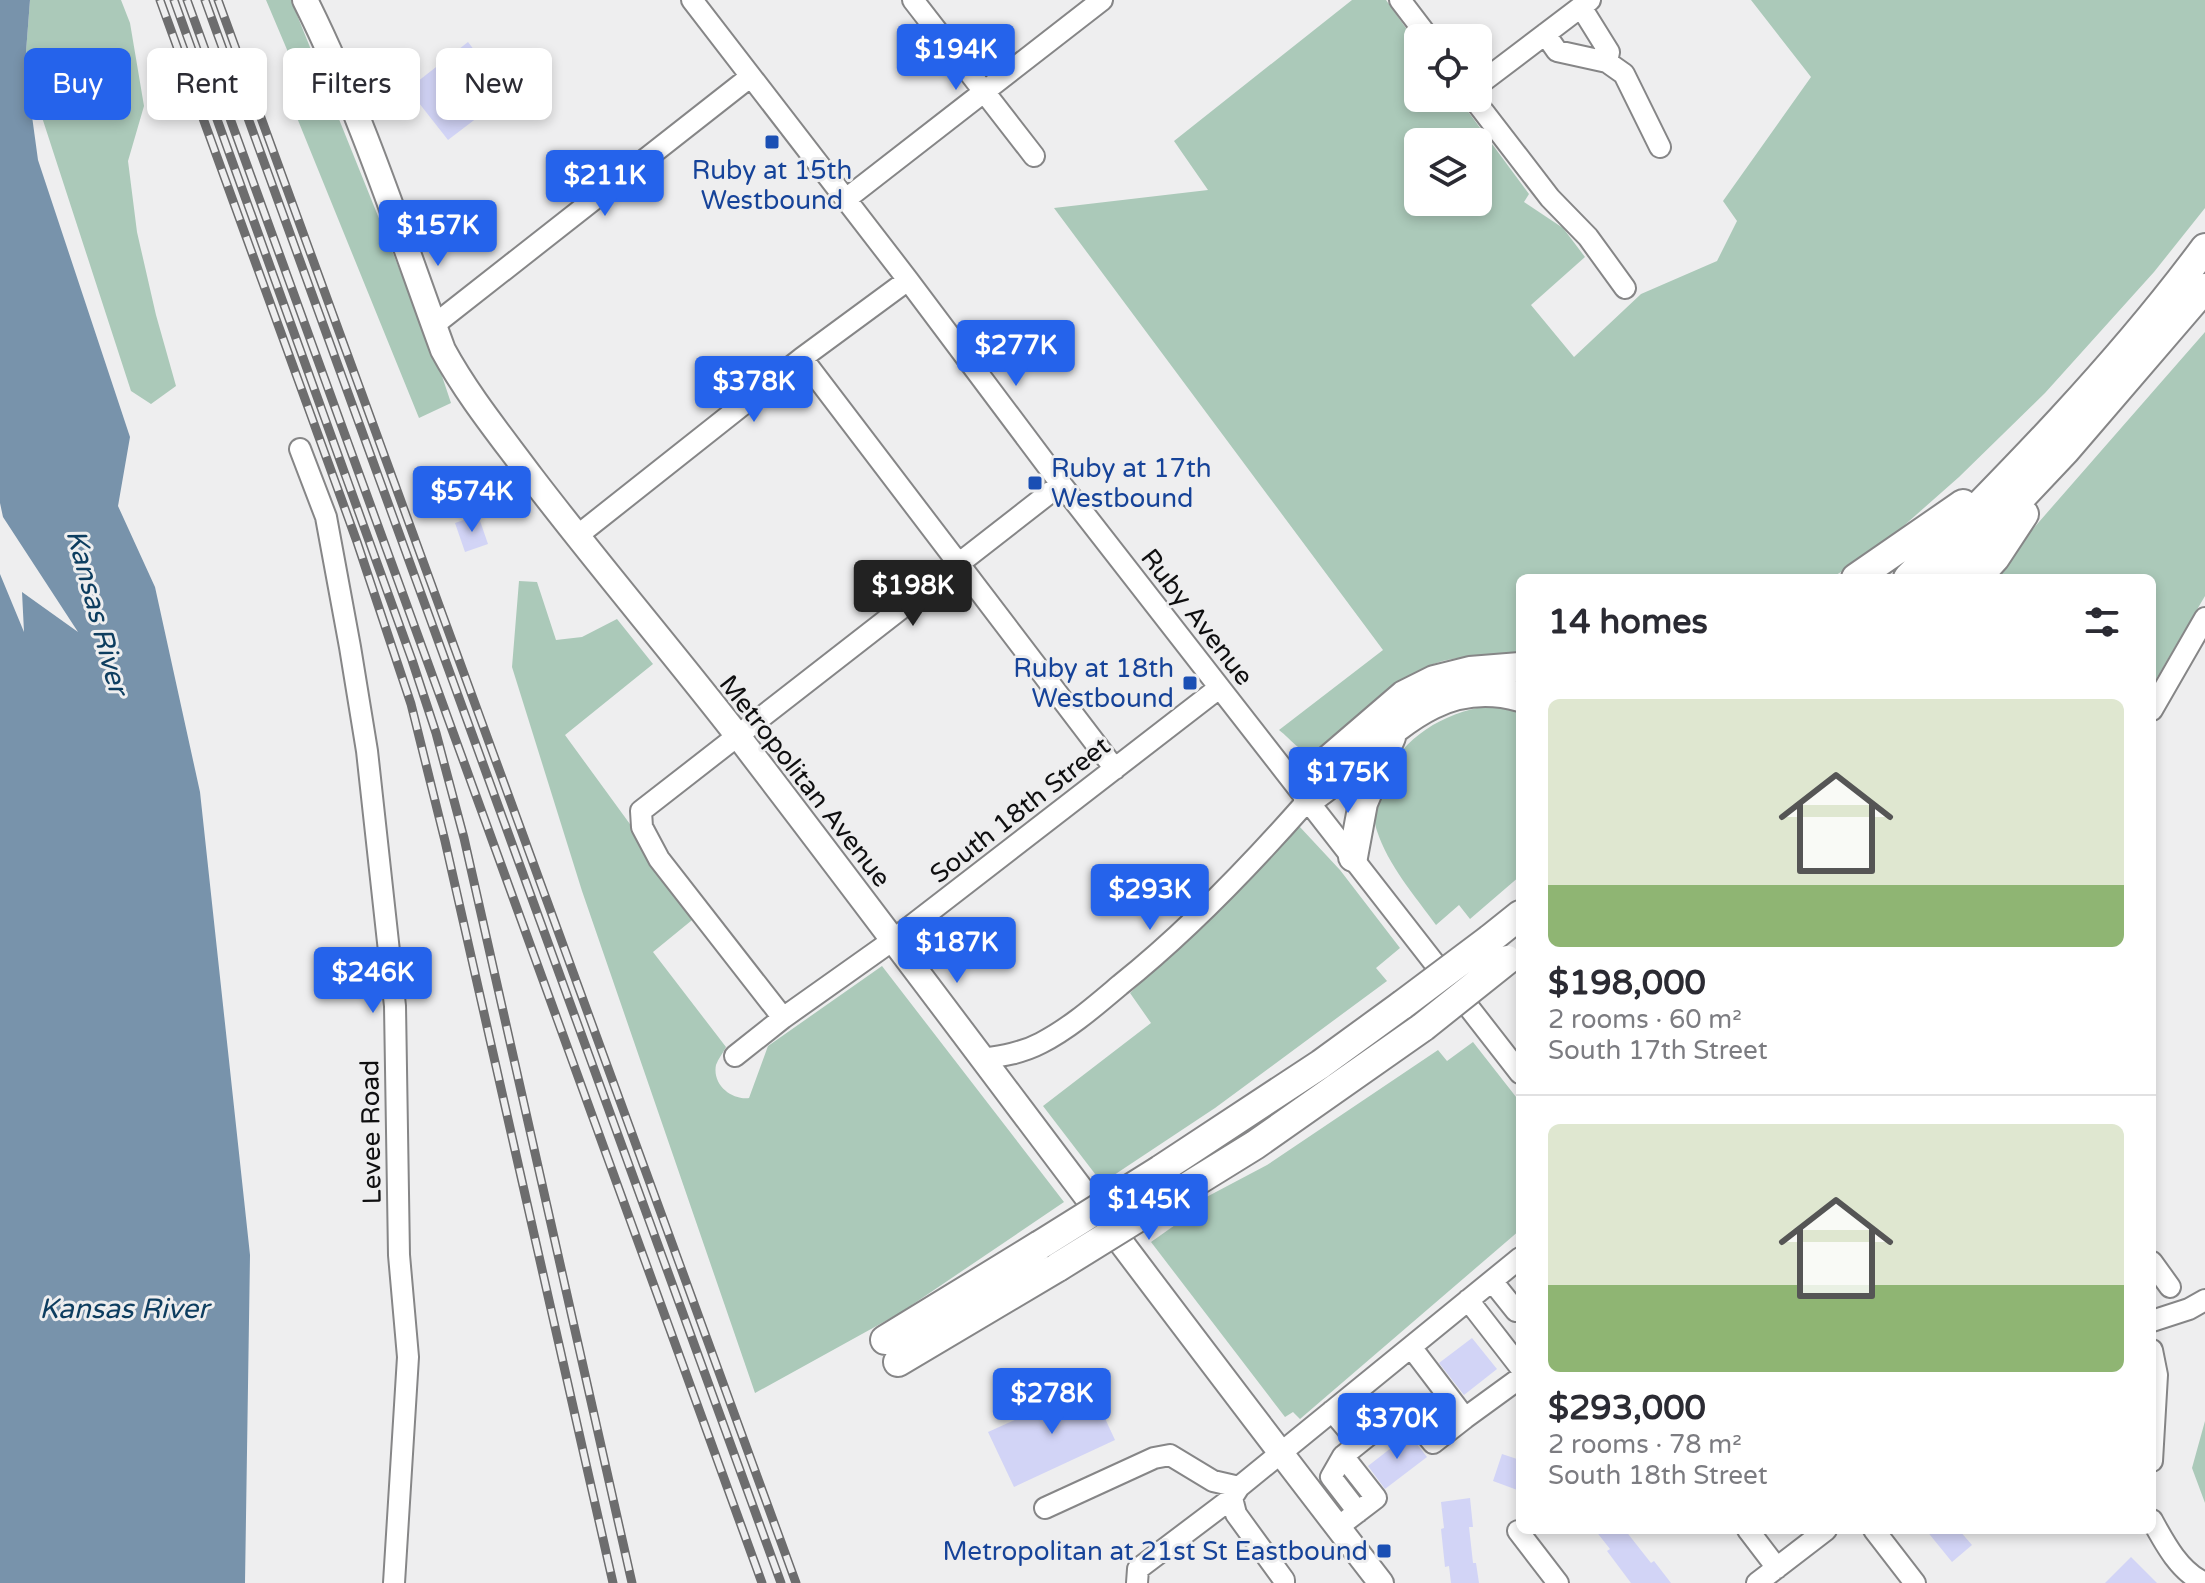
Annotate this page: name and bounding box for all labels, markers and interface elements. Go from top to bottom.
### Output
pin: $194K [900,24,1012,92]
map controls [1404,24,1492,216]
button: locate [1404,24,1492,112]
text: $194K [915,34,997,65]
chip: Buy [24,48,131,120]
chip: Rent [147,48,267,120]
chip: Filters [283,48,420,120]
chip: New [436,48,552,120]
button: layers [1404,128,1492,216]
marker: Ruby at 15th Westbound [763,133,781,151]
pin: $211K [549,150,661,218]
place label: Ruby at 15th Westbound [692,155,852,216]
text: $211K [564,160,646,191]
pin: $157K [382,200,494,268]
text: $157K [397,210,479,241]
pin: $277K [960,320,1072,388]
text: $277K [975,330,1057,361]
pin: $378K [698,356,810,424]
text: $378K [713,366,795,397]
place label: Ruby at 17th Westbound [1051,453,1212,514]
pin: $574K [416,466,528,534]
marker: Ruby at 17th Westbound [1026,474,1044,492]
text: $574K [431,476,513,507]
water label: Kansas River [59,526,136,701]
street label: Ruby Avenue [1134,543,1260,691]
pin: $198K [857,560,969,628]
text: $198K [872,570,954,601]
icon: filters [2080,600,2124,644]
text: 14 homes [1548,602,1708,643]
place label: Ruby at 18th Westbound [1013,653,1174,714]
street label: Metropolitan Avenue [713,669,897,893]
marker: Ruby at 18th Westbound [1181,674,1199,692]
street label: South 18th Street [924,730,1116,890]
pin: $175K [1292,747,1404,815]
icon: home [1764,751,1908,895]
text: $175K [1307,757,1389,788]
pin: $293K [1094,864,1206,932]
text: $293K [1109,874,1191,905]
pin: $187K [901,917,1013,985]
text: $187K [916,927,998,958]
pin: $246K [317,947,429,1015]
text: $246K [332,957,414,988]
text: $198,000 [1548,963,1706,1004]
text: 2 rooms · 60 m² [1548,1004,1742,1035]
text: South 17th Street [1548,1035,1768,1066]
street label: Levee Road [354,1059,388,1205]
pin: $145K [1093,1174,1205,1242]
icon: home [1764,1176,1908,1320]
text: $145K [1108,1184,1190,1215]
water label: Kansas River [39,1292,212,1326]
pin: $278K [996,1368,1108,1436]
text: $278K [1011,1378,1093,1409]
text: $293,000 [1548,1388,1706,1429]
pin: $370K [1341,1393,1453,1461]
text: $370K [1356,1403,1438,1434]
text: 2 rooms · 78 m² [1548,1429,1742,1460]
text: South 18th Street [1548,1460,1768,1491]
place label: Metropolitan at 21st St Eastbound [942,1536,1368,1567]
marker: Metropolitan at 21st St Eastbound [1375,1542,1393,1560]

